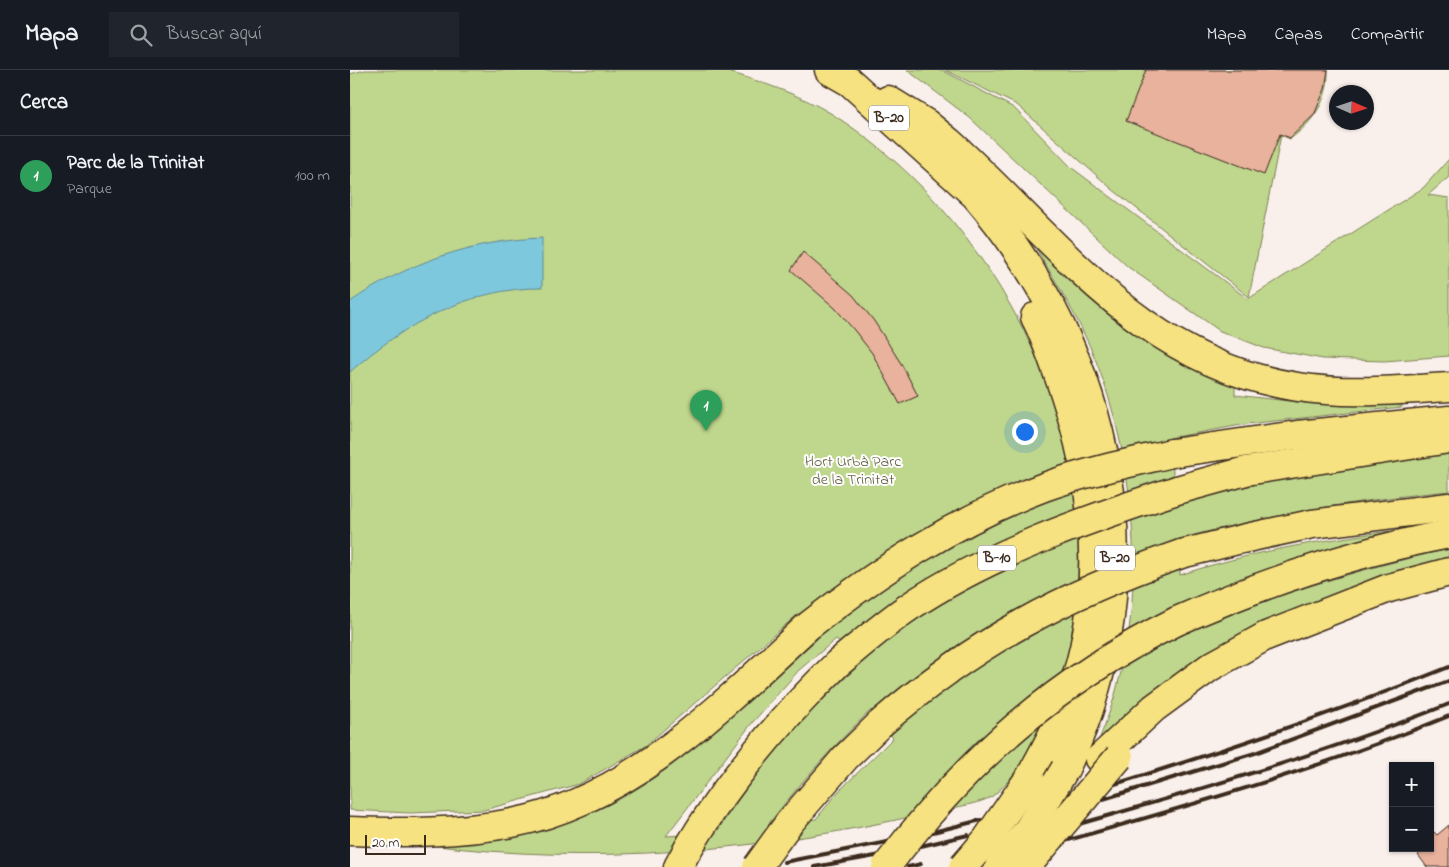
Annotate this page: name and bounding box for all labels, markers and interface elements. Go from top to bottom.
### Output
search box [109,12,459,57]
text: Mapa [25,17,79,52]
icon: search [127,21,155,49]
text: Buscar aquí [167,21,262,48]
text: Mapa [1206,22,1247,48]
text: Capas [1275,22,1323,48]
text: Compartir [1351,22,1424,48]
north arrow [1329,85,1374,130]
text: Cerca [20,88,68,118]
road number: B-20 [869,106,909,130]
text: Parc de la Trinitat [67,150,204,177]
text: 1 [33,164,39,188]
text: 100 m [295,164,330,188]
text: Parque [67,177,112,201]
pin: 1 [690,390,722,431]
your location [1012,419,1038,445]
park label: Hort Urbà Parc de la Trinitat [805,450,902,492]
road number: B-10 [978,546,1016,570]
road number: B-20 [1095,546,1135,570]
map controls [1389,762,1434,852]
button: + [1389,762,1434,807]
button: − [1389,807,1434,852]
scale bar [365,832,426,855]
text: 20 m [372,833,399,854]

